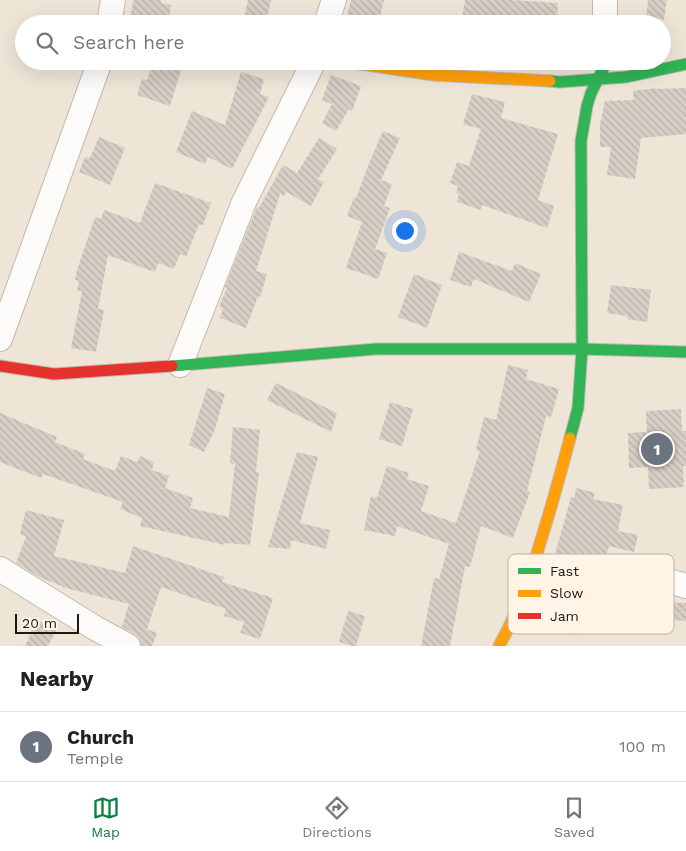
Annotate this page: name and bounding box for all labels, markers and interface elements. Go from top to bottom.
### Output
search box [15,15,671,70]
icon: search [33,29,61,57]
text: Search here [73,31,184,54]
your location [392,218,418,244]
pin: 1 [641,430,673,468]
legend [508,554,674,634]
text: Fast [550,563,579,579]
text: Slow [550,585,583,601]
text: Jam [550,608,579,624]
scale bar [15,611,79,634]
text: 20 m [22,615,57,631]
text: Nearby [20,666,93,691]
text: Church [67,726,134,749]
text: 1 [33,737,39,756]
text: 100 m [619,737,666,756]
text: Temple [67,749,124,768]
tab: Map [91,794,120,840]
tab: Directions [302,794,372,840]
tab: Saved [554,794,595,840]

